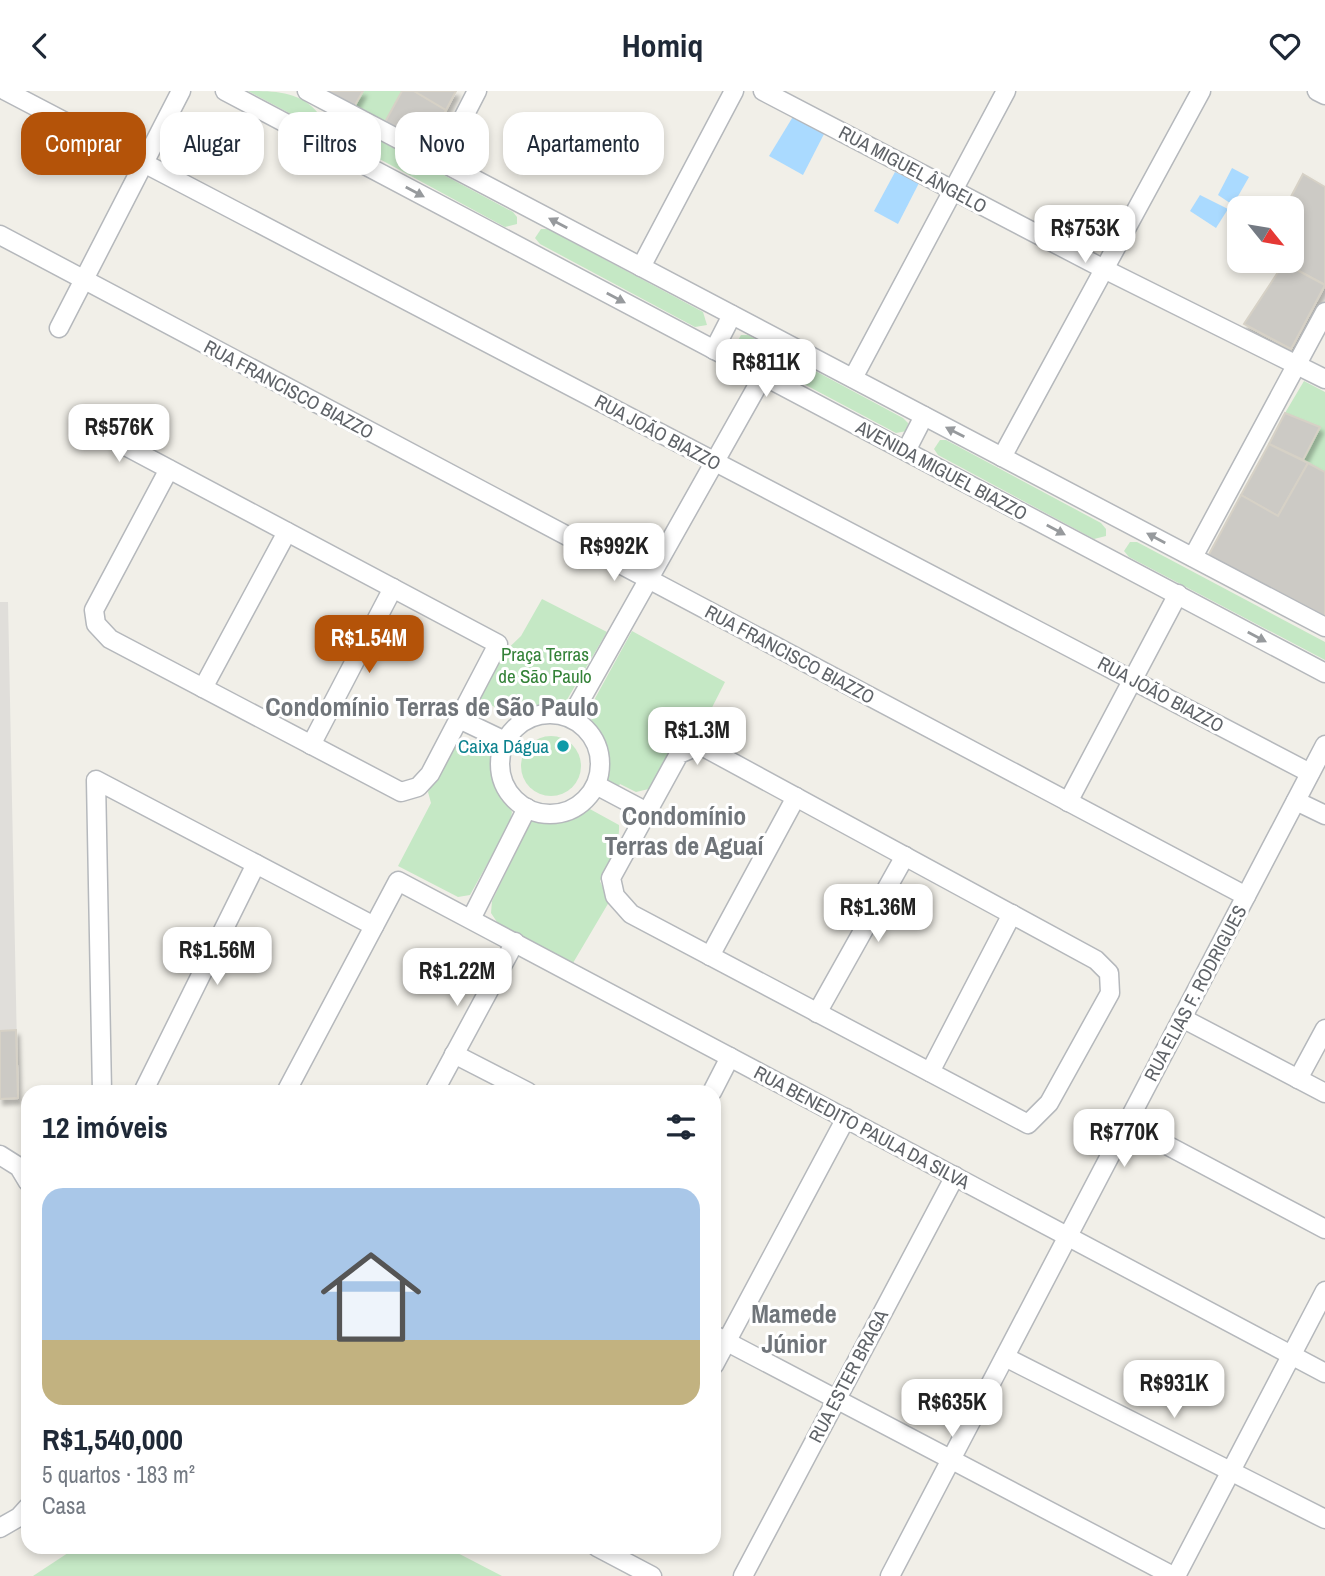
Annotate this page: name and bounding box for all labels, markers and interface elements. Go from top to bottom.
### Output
text: Homiq [622,24,703,67]
icon: back [21,27,59,65]
icon: heart [1266,27,1304,65]
chip: Comprar [21,112,146,175]
chip: Alugar [160,112,264,175]
chip: Filtros [278,112,381,175]
chip: Novo [395,112,489,175]
chip: Apartamento [503,112,664,175]
street label: RUA MIGUEL ÂNGELO [835,119,991,219]
one-way arrow [406,186,425,198]
north arrow [1227,196,1304,273]
map controls [1227,196,1304,273]
pin: R$753K [1028,205,1142,265]
text: R$753K [1050,212,1120,243]
one-way arrow [549,217,568,229]
one-way arrow [607,292,627,304]
street label: RUA FRANCISCO BIAZZO [200,333,378,445]
pin: R$811K [709,339,823,399]
text: R$811K [732,346,800,377]
street label: RUA JOÃO BIAZZO [590,388,726,476]
pin: R$576K [62,405,176,464]
text: R$576K [84,411,154,442]
street label: AVENIDA MIGUEL BIAZZO [851,413,1032,526]
one-way arrow [945,427,965,438]
pin: R$992K [557,524,671,583]
one-way arrow [1046,524,1066,536]
text: R$992K [579,530,649,561]
one-way arrow [1146,532,1166,543]
street label: RUA FRANCISCO BIAZZO [701,598,879,710]
pin: R$1.54M [304,615,434,675]
text: R$1.54M [331,622,407,653]
one-way arrow [1247,631,1267,643]
park label: Praça Terras de São Paulo [498,641,592,689]
street label: RUA JOÃO BIAZZO [1093,650,1229,738]
district label: Condomínio Terras de São Paulo [265,689,599,724]
pin: R$1.3M [640,707,754,767]
text: R$1.3M [664,714,730,745]
place label: Caixa Dágua [458,733,549,759]
marker: Caixa Dágua [555,738,571,754]
district label: Condomínio Terras de Aguaí [605,798,764,863]
pin: R$1.36M [813,885,943,944]
text: R$1.36M [840,891,916,922]
street label: RUA ELIAS F. RODRIGUES [1138,901,1252,1085]
pin: R$1.56M [152,927,282,987]
text: R$1.56M [179,934,255,965]
pin: R$1.22M [392,949,522,1008]
text: R$1.22M [419,955,495,986]
street label: RUA BENEDITO PAULA DA SILVA [750,1059,975,1195]
text: 12 imóveis [42,1107,168,1147]
icon: filters [662,1108,700,1146]
pin: R$770K [1067,1109,1181,1169]
text: R$770K [1089,1116,1159,1147]
icon: home [308,1234,434,1360]
district label: Mamede Júnior [751,1296,837,1361]
street label: RUA ESTER BRAGA [802,1304,894,1447]
pin: R$931K [1117,1361,1231,1420]
text: R$931K [1139,1367,1209,1398]
pin: R$635K [895,1379,1009,1439]
text: R$635K [917,1386,987,1417]
text: R$1,540,000 [42,1419,183,1459]
text: 5 quartos · 183 m² [42,1459,195,1490]
text: Casa [42,1490,86,1521]

